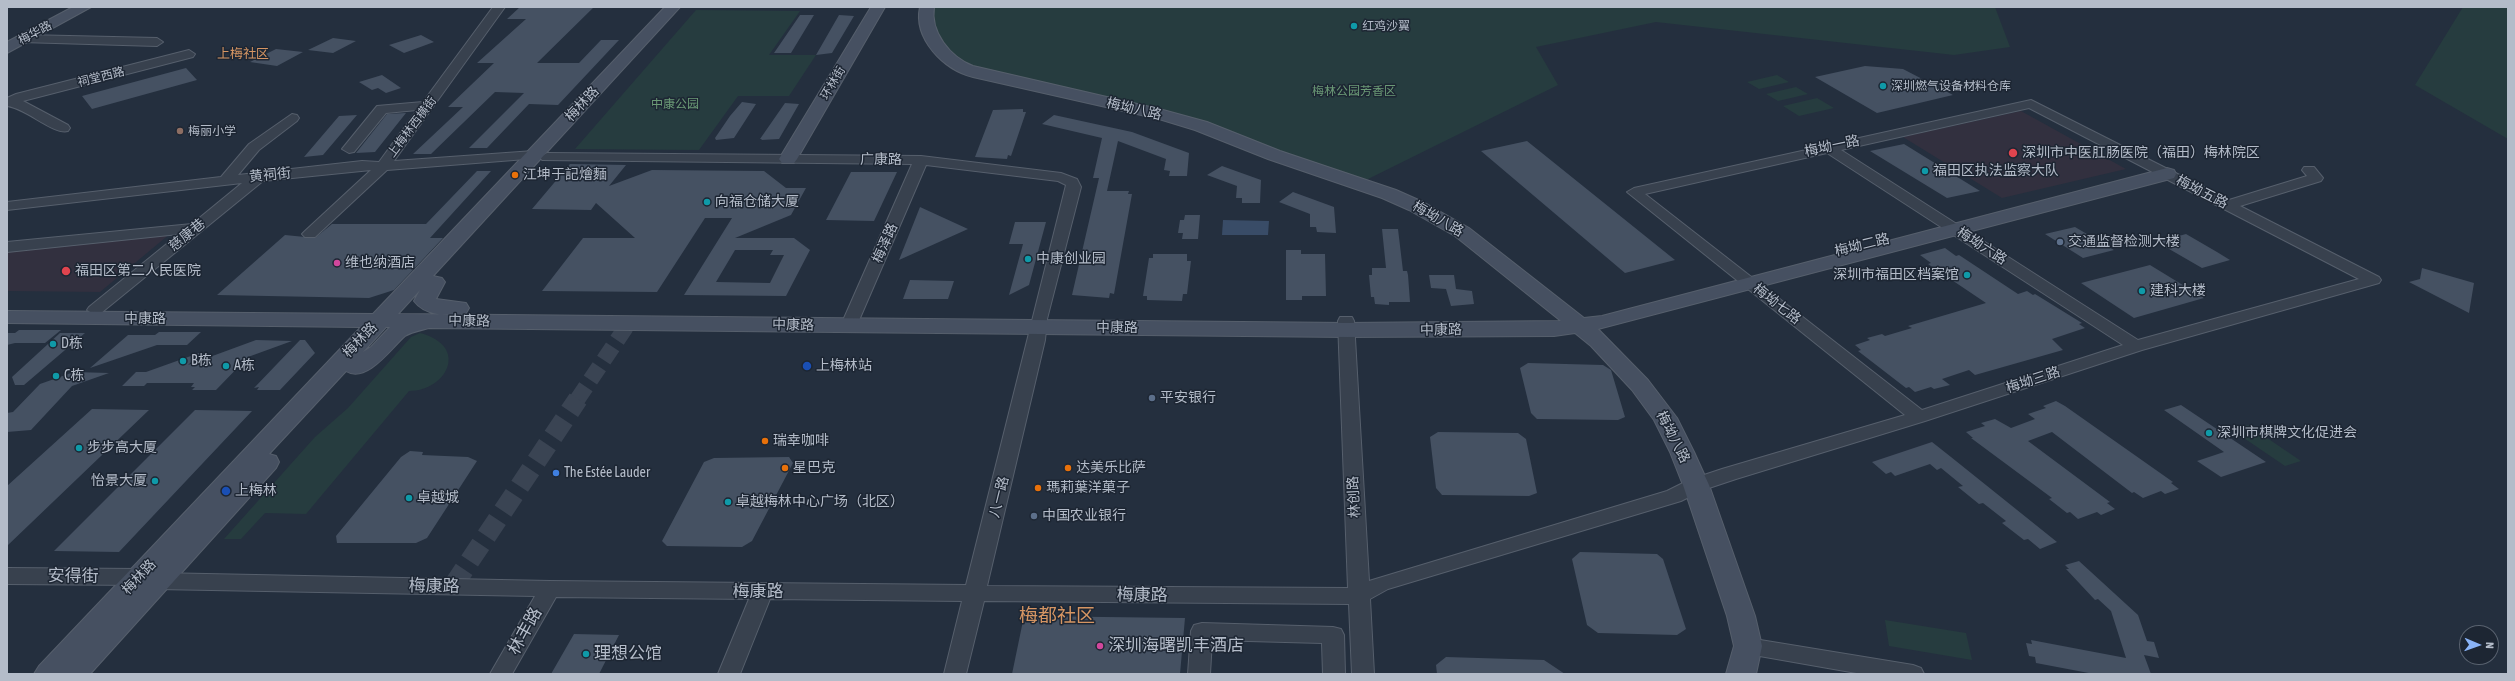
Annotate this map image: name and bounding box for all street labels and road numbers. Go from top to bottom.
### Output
street label: 梅华路 [16,18,54,48]
street label: 祠堂西路 [76,64,126,90]
street label: 环林街 [818,64,848,102]
street label: 梅林路 [562,83,602,125]
street label: 上梅林西横街 [385,94,439,160]
street label: 梅坳八路 [1105,95,1163,123]
street label: 梅坳一路 [1803,132,1861,160]
street label: 广康路 [860,152,902,168]
street label: 黄祠街 [248,164,292,186]
street label: 梅坳五路 [2173,172,2231,212]
street label: 梅坳八路 [1410,198,1466,240]
street label: 慈康巷 [165,215,209,255]
street label: 梅泽路 [869,220,901,266]
street label: 梅坳六路 [1954,224,2010,268]
street label: 梅坳二路 [1833,230,1891,260]
street label: 梅坳七路 [1750,280,1804,328]
street label: 中康路 [124,311,166,327]
street label: 中康路 [448,312,490,330]
street label: 中康路 [772,316,814,334]
street label: 梅林路 [339,319,381,361]
street label: 中康路 [1096,320,1138,336]
street label: 中康路 [1420,321,1462,339]
street label: 梅坳三路 [2004,363,2062,397]
street label: 梅坳八路 [1653,408,1693,466]
street label: 八一路 [986,475,1012,519]
street label: 林创路 [1345,476,1363,518]
street label: 梅林路 [119,556,159,598]
street label: 安得街 [47,565,99,587]
street label: 梅康路 [408,575,460,597]
street label: 梅康路 [733,582,783,602]
street label: 梅康路 [1116,584,1168,606]
street label: 林丰路 [504,604,546,658]

